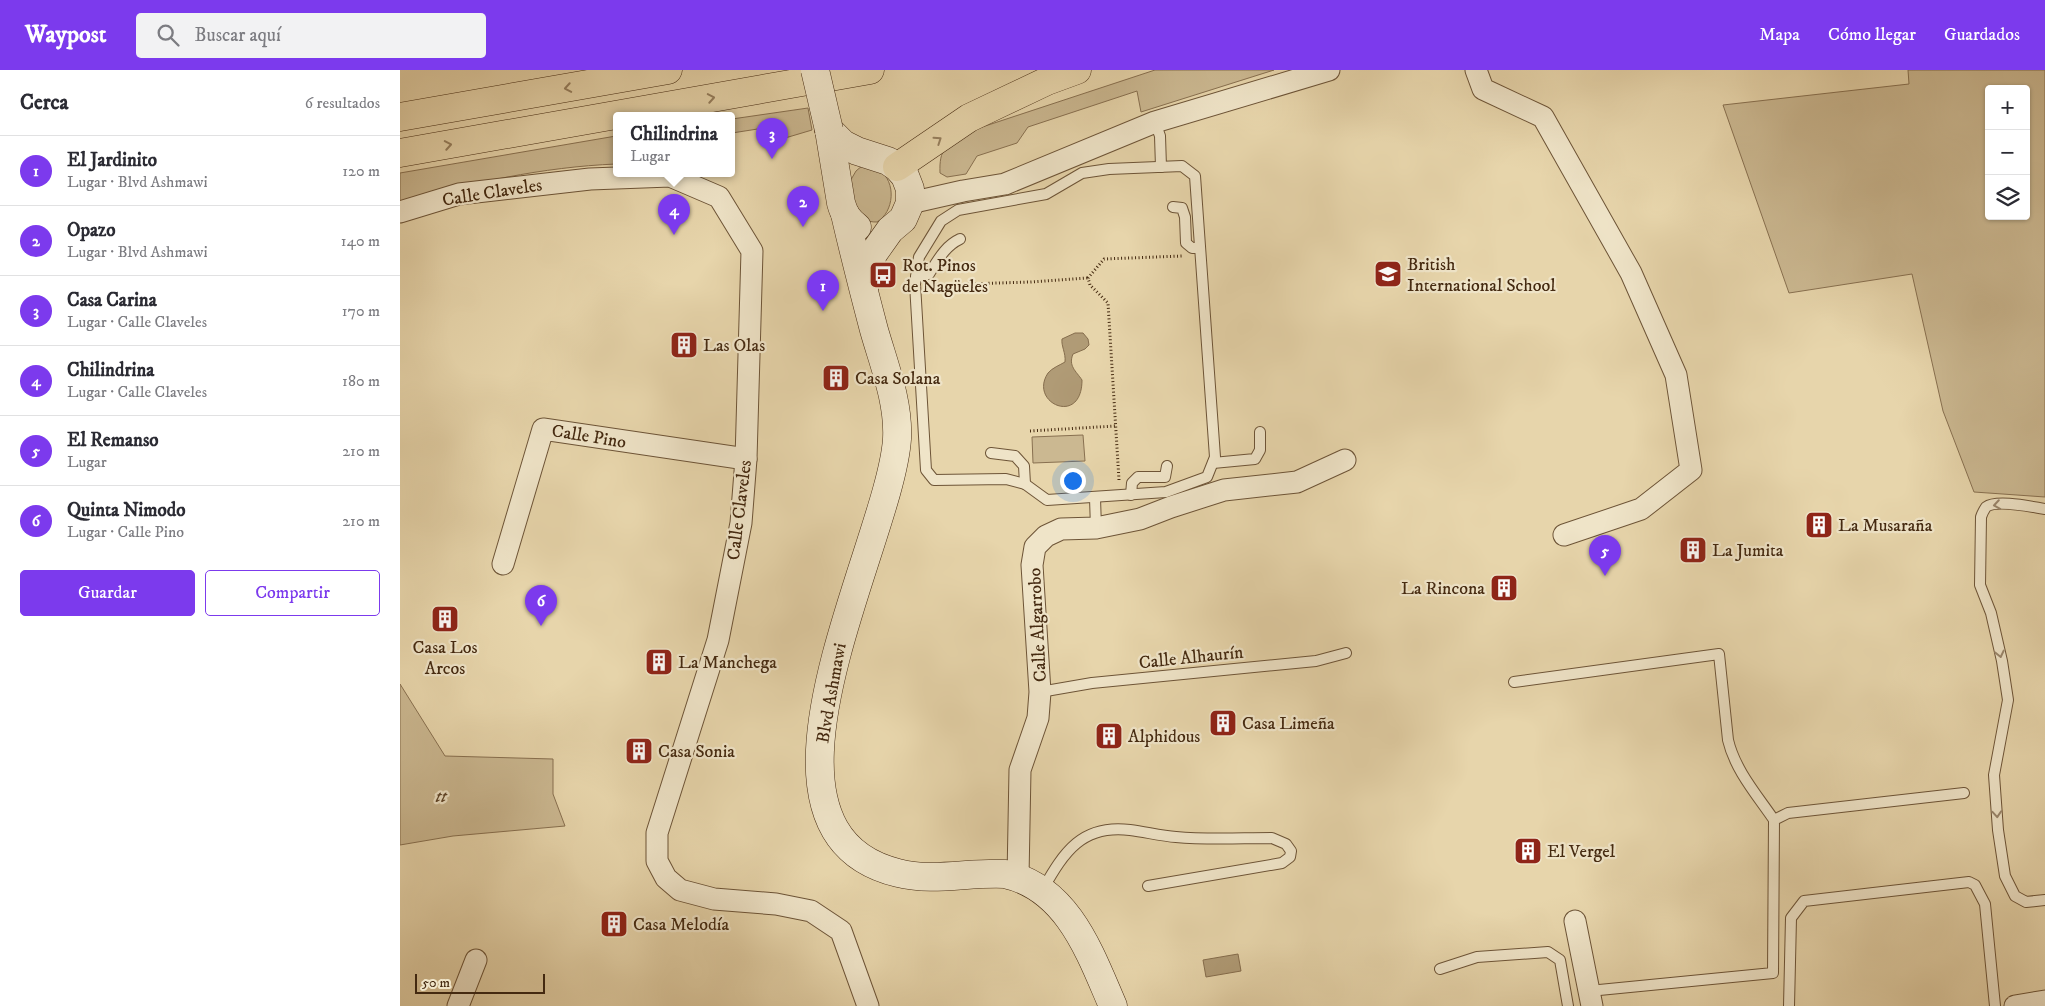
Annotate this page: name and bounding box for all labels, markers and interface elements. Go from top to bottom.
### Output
search box [136,13,486,58]
text: Waypost [25,20,106,50]
icon: search [154,21,182,49]
text: Buscar aquí [194,24,281,47]
text: Mapa [1759,24,1800,46]
text: Cómo llegar [1828,24,1916,46]
text: Guardados [1944,24,2020,46]
one-way arrow [564,82,573,92]
map controls [1985,85,2030,220]
button: + [1985,85,2030,130]
text: Cerca [20,90,68,116]
text: 6 resultados [305,93,380,113]
one-way arrow [707,94,716,104]
popup [613,112,735,177]
pin: 3 [756,118,788,159]
text: Chilindrina [630,123,718,146]
button: − [1985,130,2030,175]
one-way arrow [932,137,941,146]
one-way arrow [444,140,452,150]
text: Lugar [630,146,670,166]
text: El Jardinito [67,149,157,172]
text: 1 [33,161,39,181]
text: 120 m [342,161,380,181]
text: Lugar · Blvd Ashmawi [67,172,208,192]
street label: Calle Claveles [441,174,544,212]
button: layers [1985,175,2030,220]
pin: 2 [787,186,819,227]
pin: 4 [658,194,690,235]
text: Opazo [67,219,116,242]
text: 2 [32,231,40,251]
text: 140 m [341,231,380,251]
text: Lugar · Blvd Ashmawi [67,242,208,262]
place label: British International School [1407,254,1556,297]
place label: Rot. Pinos de Nagüeles [902,255,988,298]
school or university icon: British International School [1373,259,1403,289]
bus stop icon: Rot. Pinos de Nagüeles [868,260,898,290]
pin: 1 [807,270,839,311]
text: Casa Carina [67,289,157,312]
text: 3 [33,301,39,321]
text: 170 m [342,301,380,321]
text: Lugar · Calle Claveles [67,312,207,332]
building icon: Las Olas [669,330,699,360]
place label: Las Olas [703,335,765,357]
text: Chilindrina [67,359,154,382]
building icon: Casa Solana [821,363,851,393]
place label: Casa Solana [855,368,941,390]
text: 4 [31,371,41,391]
text: 180 m [342,371,380,391]
text: Lugar · Calle Claveles [67,382,207,402]
street label: Calle Pino [550,420,628,454]
text: El Remanso [67,429,159,452]
text: 5 [32,441,40,461]
text: 210 m [342,441,380,461]
text: Lugar [67,452,107,472]
street label: Calle Claveles [723,459,757,561]
your location [1060,468,1086,494]
text: Quinta Nimodo [67,499,185,522]
one-way arrow [1992,499,2000,510]
building icon: La Musaraña [1804,510,1834,540]
text: 6 [32,511,40,531]
text: 210 m [342,511,380,531]
place label: La Musaraña [1838,515,1933,537]
text: Lugar · Calle Pino [67,522,184,542]
pin: 5 [1589,535,1621,576]
building icon: La Jumita [1678,535,1708,565]
place label: La Jumita [1712,540,1784,562]
street label: Calle Algarrobo [1024,567,1052,683]
button: Guardar [20,570,195,616]
button: Compartir [205,570,380,616]
building icon: La Rincona [1489,573,1519,603]
place label: La Rincona [1401,578,1485,600]
pin: 6 [525,585,557,626]
building icon: Casa Los Arcos [430,604,460,634]
place label: Casa Los Arcos [413,637,477,680]
street label: Blvd Ashmawi [812,641,852,745]
street label: Calle Alhaurín [1138,642,1245,674]
building icon: La Manchega [644,647,674,677]
one-way arrow [1994,649,2005,658]
place label: La Manchega [678,652,777,674]
building icon: Casa Limeña [1208,708,1238,738]
place label: Casa Limeña [1242,713,1335,735]
building icon: Alphidous [1094,721,1124,751]
place label: Alphidous [1128,726,1200,748]
building icon: Casa Sonia [624,736,654,766]
place label: Casa Sonia [658,741,735,763]
park label: tt [436,786,448,808]
one-way arrow [1991,810,2002,818]
building icon: El Vergel [1513,836,1543,866]
place label: El Vergel [1547,841,1616,863]
building icon: Casa Melodía [599,909,629,939]
place label: Casa Melodía [633,914,730,936]
scale bar [415,971,545,994]
text: 50 m [422,974,450,992]

